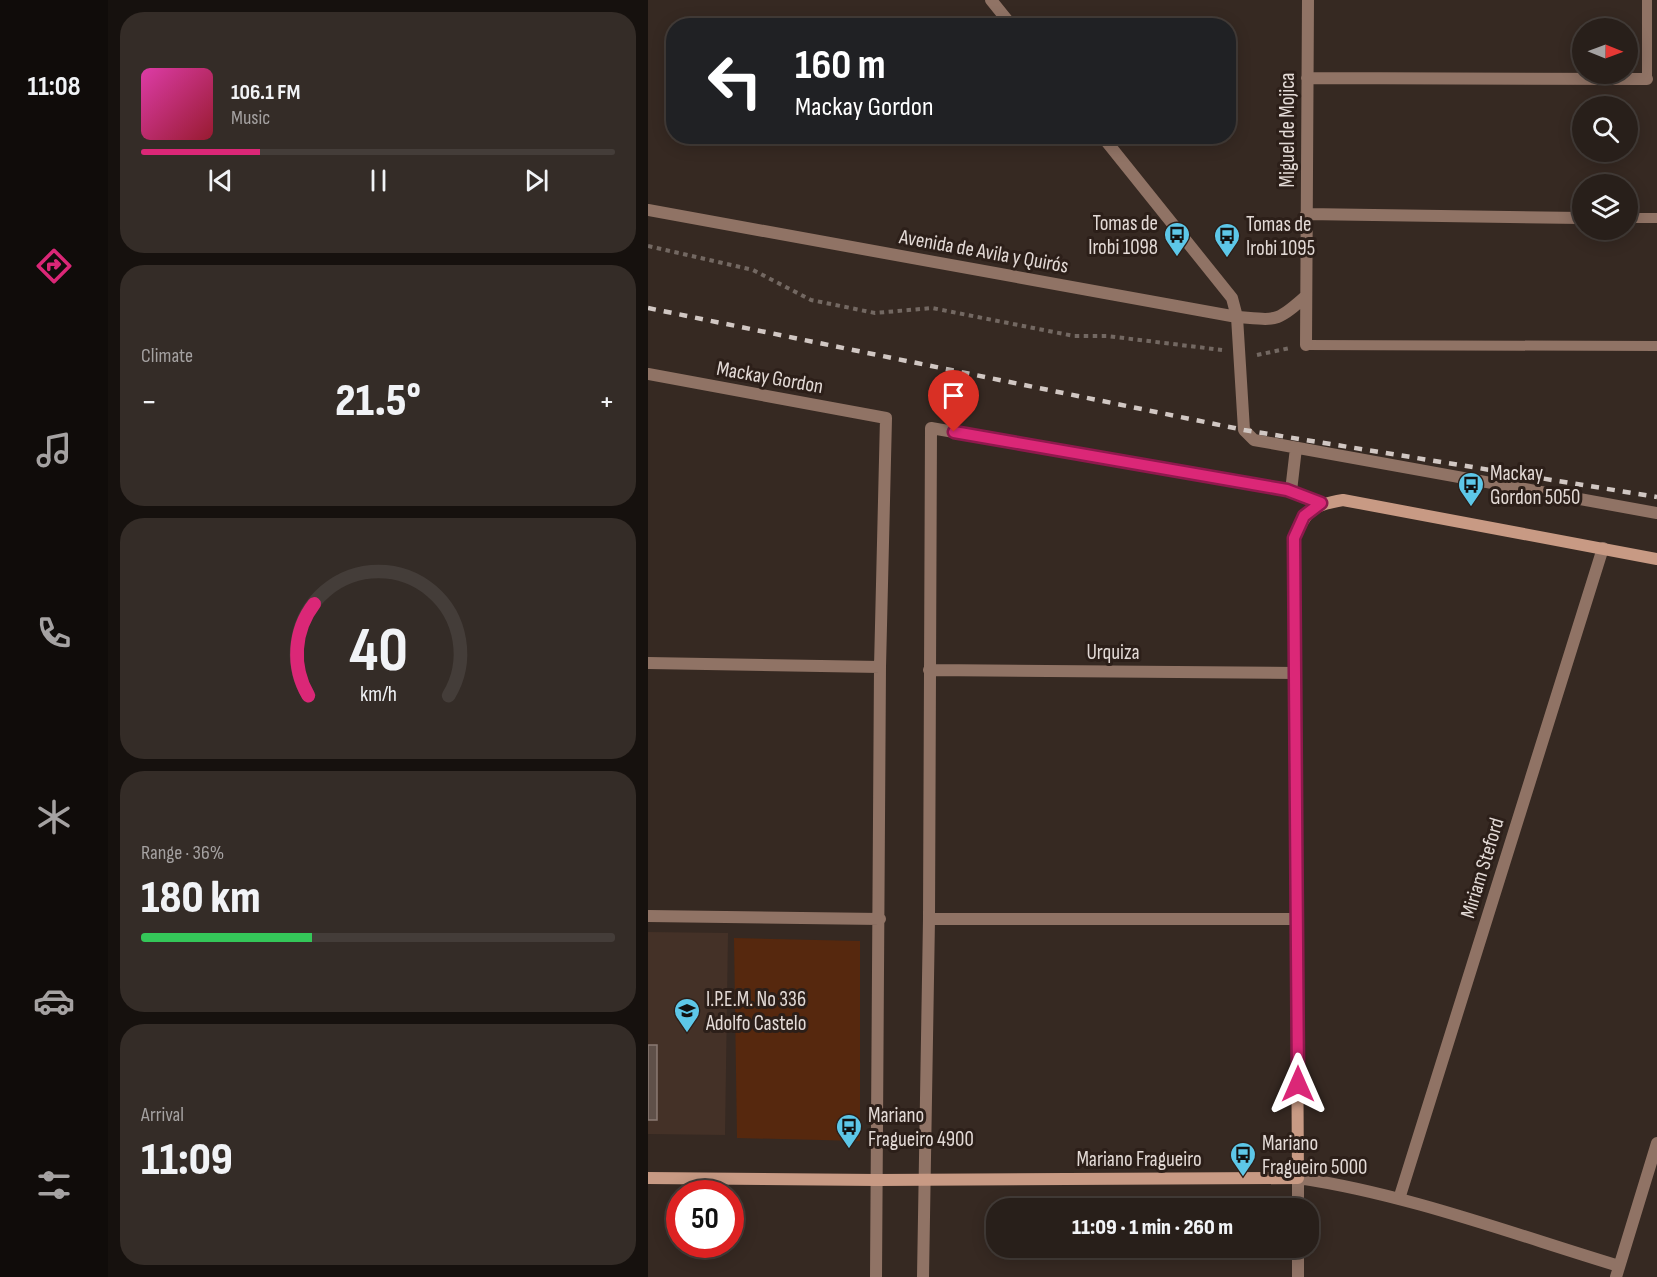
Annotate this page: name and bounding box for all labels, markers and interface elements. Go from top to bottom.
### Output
north arrow [1572,18,1638,84]
map controls [1572,18,1638,240]
text: 160 m [795,40,886,91]
icon: left [696,42,774,120]
text: 11:08 [28,71,80,103]
street label: Miguel de Mojica [1275,73,1300,187]
text: 106.1 FM [231,79,300,106]
text: Mackay Gordon [795,91,934,123]
button: search [1572,96,1638,162]
text: Music [231,106,270,130]
icon: previous [204,164,237,197]
icon: pause [362,164,395,197]
icon: next [520,164,553,197]
button: layers [1572,174,1638,240]
place label: Tomas de Irobi 1098 [1088,211,1158,260]
place label: Tomas de Irobi 1095 [1246,212,1315,261]
bus stop icon: Tomas de Irobi 1098 [1162,220,1192,258]
bus stop icon: Tomas de Irobi 1095 [1212,221,1242,259]
street label: Avenida de Avila y Quirós [896,224,1070,279]
icon: directions [33,245,75,287]
text: Climate [141,344,193,368]
street label: Mackay Gordon [715,356,825,399]
pin [928,370,979,432]
text: 21.5° [335,374,421,429]
icon: arrive [937,379,970,412]
text: − [141,382,157,422]
text: + [599,382,615,422]
icon: music [33,429,75,471]
place label: Mackay Gordon 5050 [1490,461,1580,510]
bus stop icon: Mackay Gordon 5050 [1456,470,1486,508]
icon: phone [33,612,75,654]
text: 40 [349,614,407,689]
street label: Urquiza [1086,640,1140,665]
text: km/h [359,682,397,707]
icon: climate [33,796,75,838]
street label: Miriam Steford [1455,815,1510,921]
text: Range · 36% [141,841,224,865]
text: 180 km [141,871,261,926]
icon: car [33,980,75,1022]
place label: I.P.E.M. No 336 Adolfo Castelo [705,987,807,1036]
school or university icon: I.P.E.M. No 336 Adolfo Castelo [672,996,702,1034]
position arrow [1266,1052,1330,1116]
text: Arrival [141,1103,184,1127]
place label: Mariano Fragueiro 4900 [868,1103,974,1152]
bus stop icon: Mariano Fragueiro 4900 [834,1112,864,1150]
place label: Mariano Fragueiro 5000 [1262,1131,1367,1180]
text: 11:09 [141,1133,233,1188]
bus stop icon: Mariano Fragueiro 5000 [1228,1140,1258,1178]
street label: Mariano Fragueiro [1076,1147,1202,1172]
icon: filters [33,1164,75,1206]
speed limit sign: 50 [666,1180,744,1258]
text: 11:09 · 1 min · 260 m [1072,1214,1233,1241]

